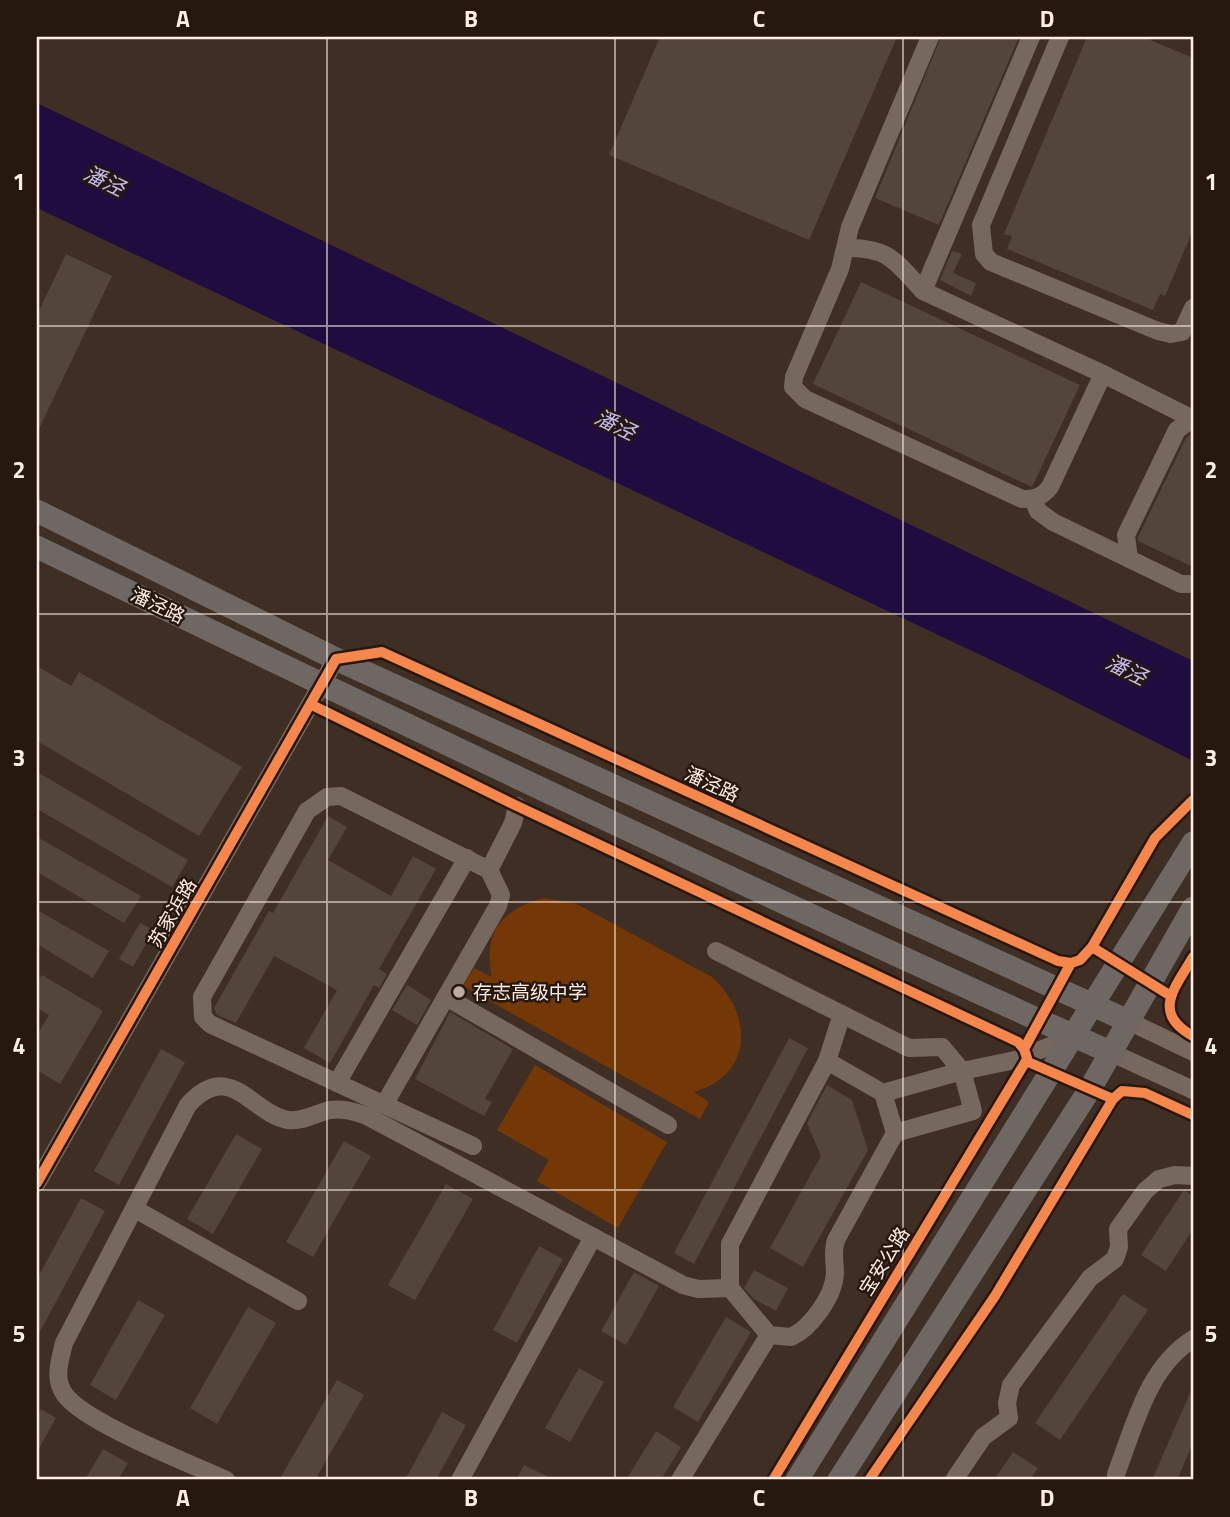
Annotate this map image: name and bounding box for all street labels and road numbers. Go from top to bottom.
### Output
street label: 潘泾路 [126,579,190,630]
street label: 潘泾路 [680,758,744,809]
street label: 苏家浜路 [140,873,203,953]
street label: 宝安公路 [851,1221,916,1301]

